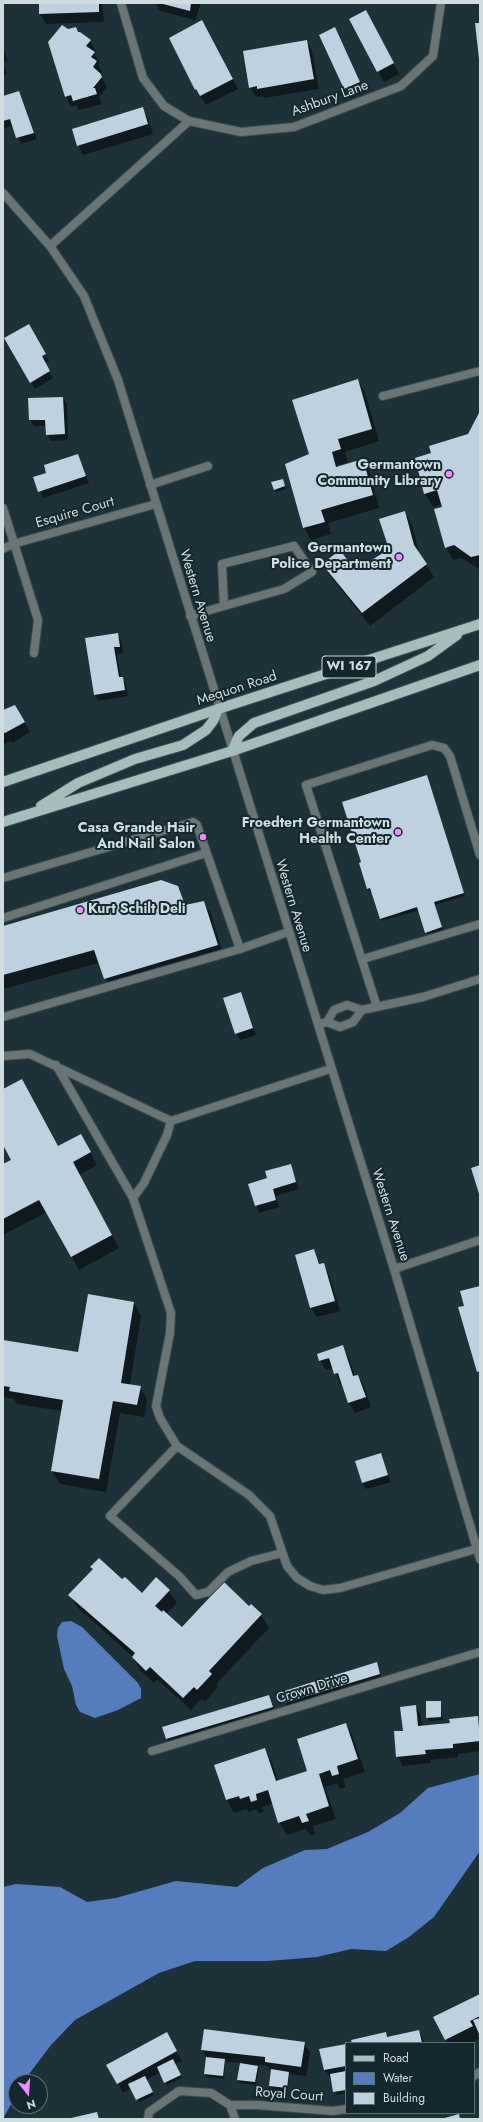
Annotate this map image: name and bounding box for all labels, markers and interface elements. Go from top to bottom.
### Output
street label: Ashbury Lane [289,77,371,121]
place label: Germantown Community Library [317,458,441,490]
marker: Germantown Community Library [444,469,454,479]
street label: Esquire Court [34,494,116,532]
place label: Germantown Police Department [271,541,391,574]
street label: Western Avenue [175,548,219,644]
marker: Germantown Police Department [394,552,404,562]
road number: WI 167 [322,656,376,678]
street label: Mequon Road [195,668,279,710]
place label: Froedtert Germantown Health Center [242,816,390,848]
place label: Casa Grande Hair And Nail Salon [78,821,195,854]
marker: Froedtert Germantown Health Center [393,827,403,837]
marker: Casa Grande Hair And Nail Salon [198,832,208,842]
street label: Western Avenue [271,858,315,954]
place label: Kurt Schilt Deli [88,902,186,918]
marker: Kurt Schilt Deli [75,905,85,915]
street label: Western Avenue [367,1167,413,1263]
street label: Crown Drive [274,1670,350,1708]
legend [345,2042,475,2114]
text: Road [383,2049,409,2067]
text: Water [383,2069,413,2087]
north arrow [8,2074,48,2114]
street label: Royal Court [254,2084,324,2106]
text: Building [383,2089,425,2107]
text: N [25,2096,38,2113]

